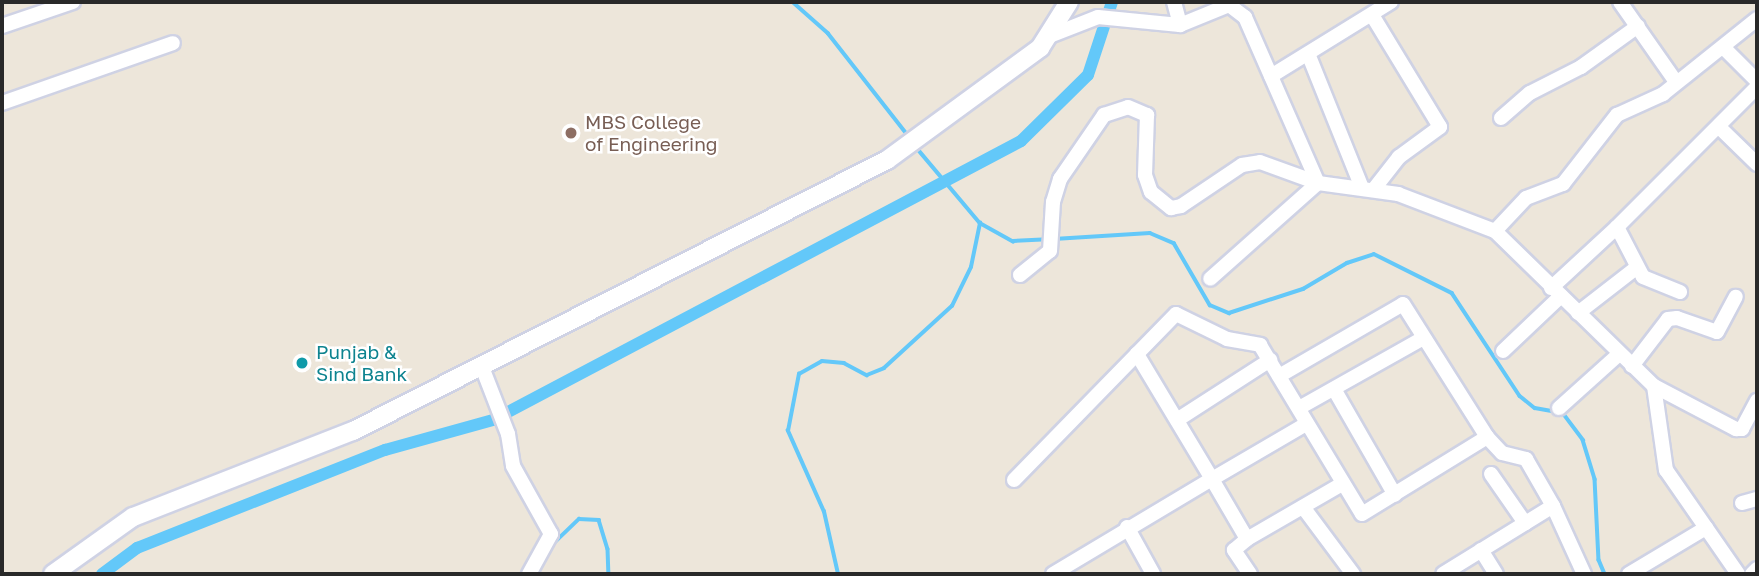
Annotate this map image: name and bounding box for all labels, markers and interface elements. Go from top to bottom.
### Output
place label: MBS College of Engineering [585,111,718,155]
marker: MBS College of Engineering [563,125,579,141]
place label: Punjab & Sind Bank [316,341,407,385]
marker: Punjab & Sind Bank [294,355,310,371]

